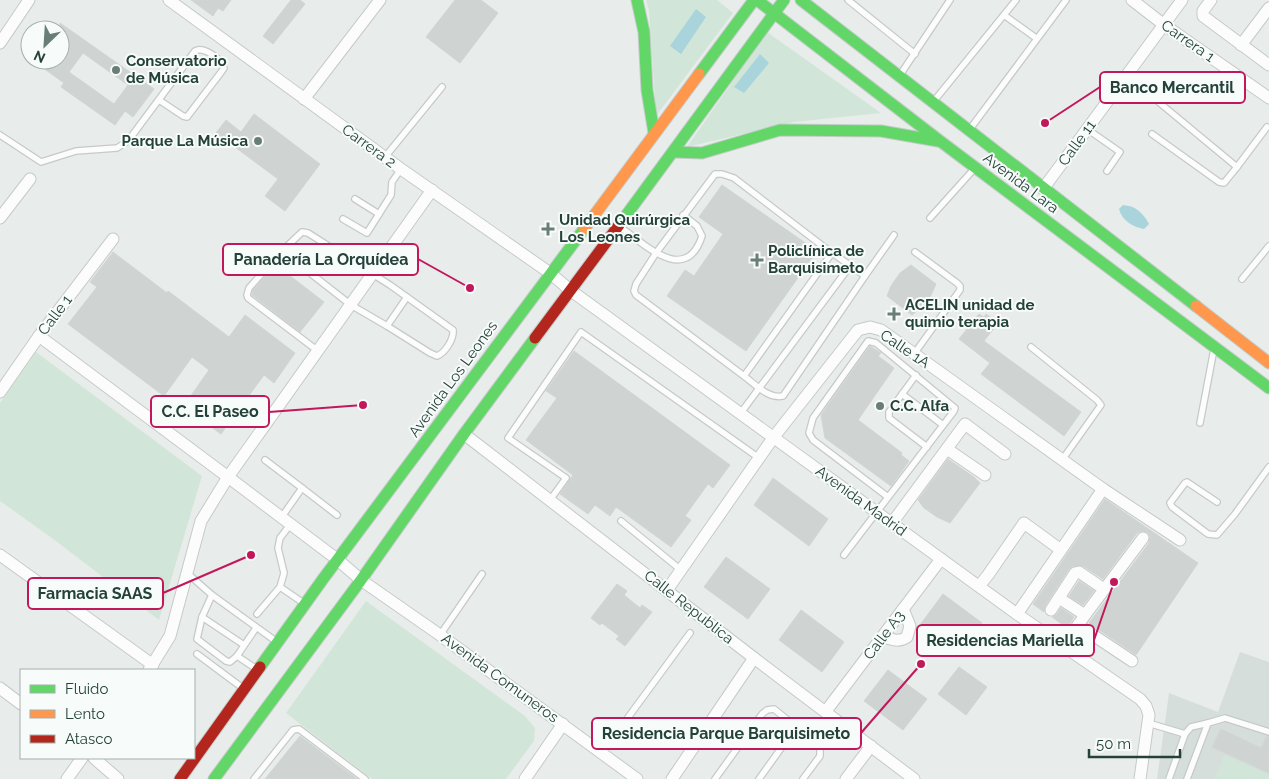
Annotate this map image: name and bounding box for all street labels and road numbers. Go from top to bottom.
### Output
street label: Carrera 1 [1158,16,1219,66]
street label: Calle 11 [1054,116,1100,169]
street label: Carrera 2 [338,120,400,172]
street label: Avenida Lara [980,149,1062,217]
street label: Calle 1 [34,291,76,339]
street label: Avenida Los Leones [405,317,501,441]
street label: Calle 1A [877,326,933,372]
street label: Avenida Madrid [812,462,910,540]
street label: Calle Republica [641,566,737,648]
street label: Calle A3 [860,607,908,663]
street label: Avenida Comuneros [438,630,562,726]

